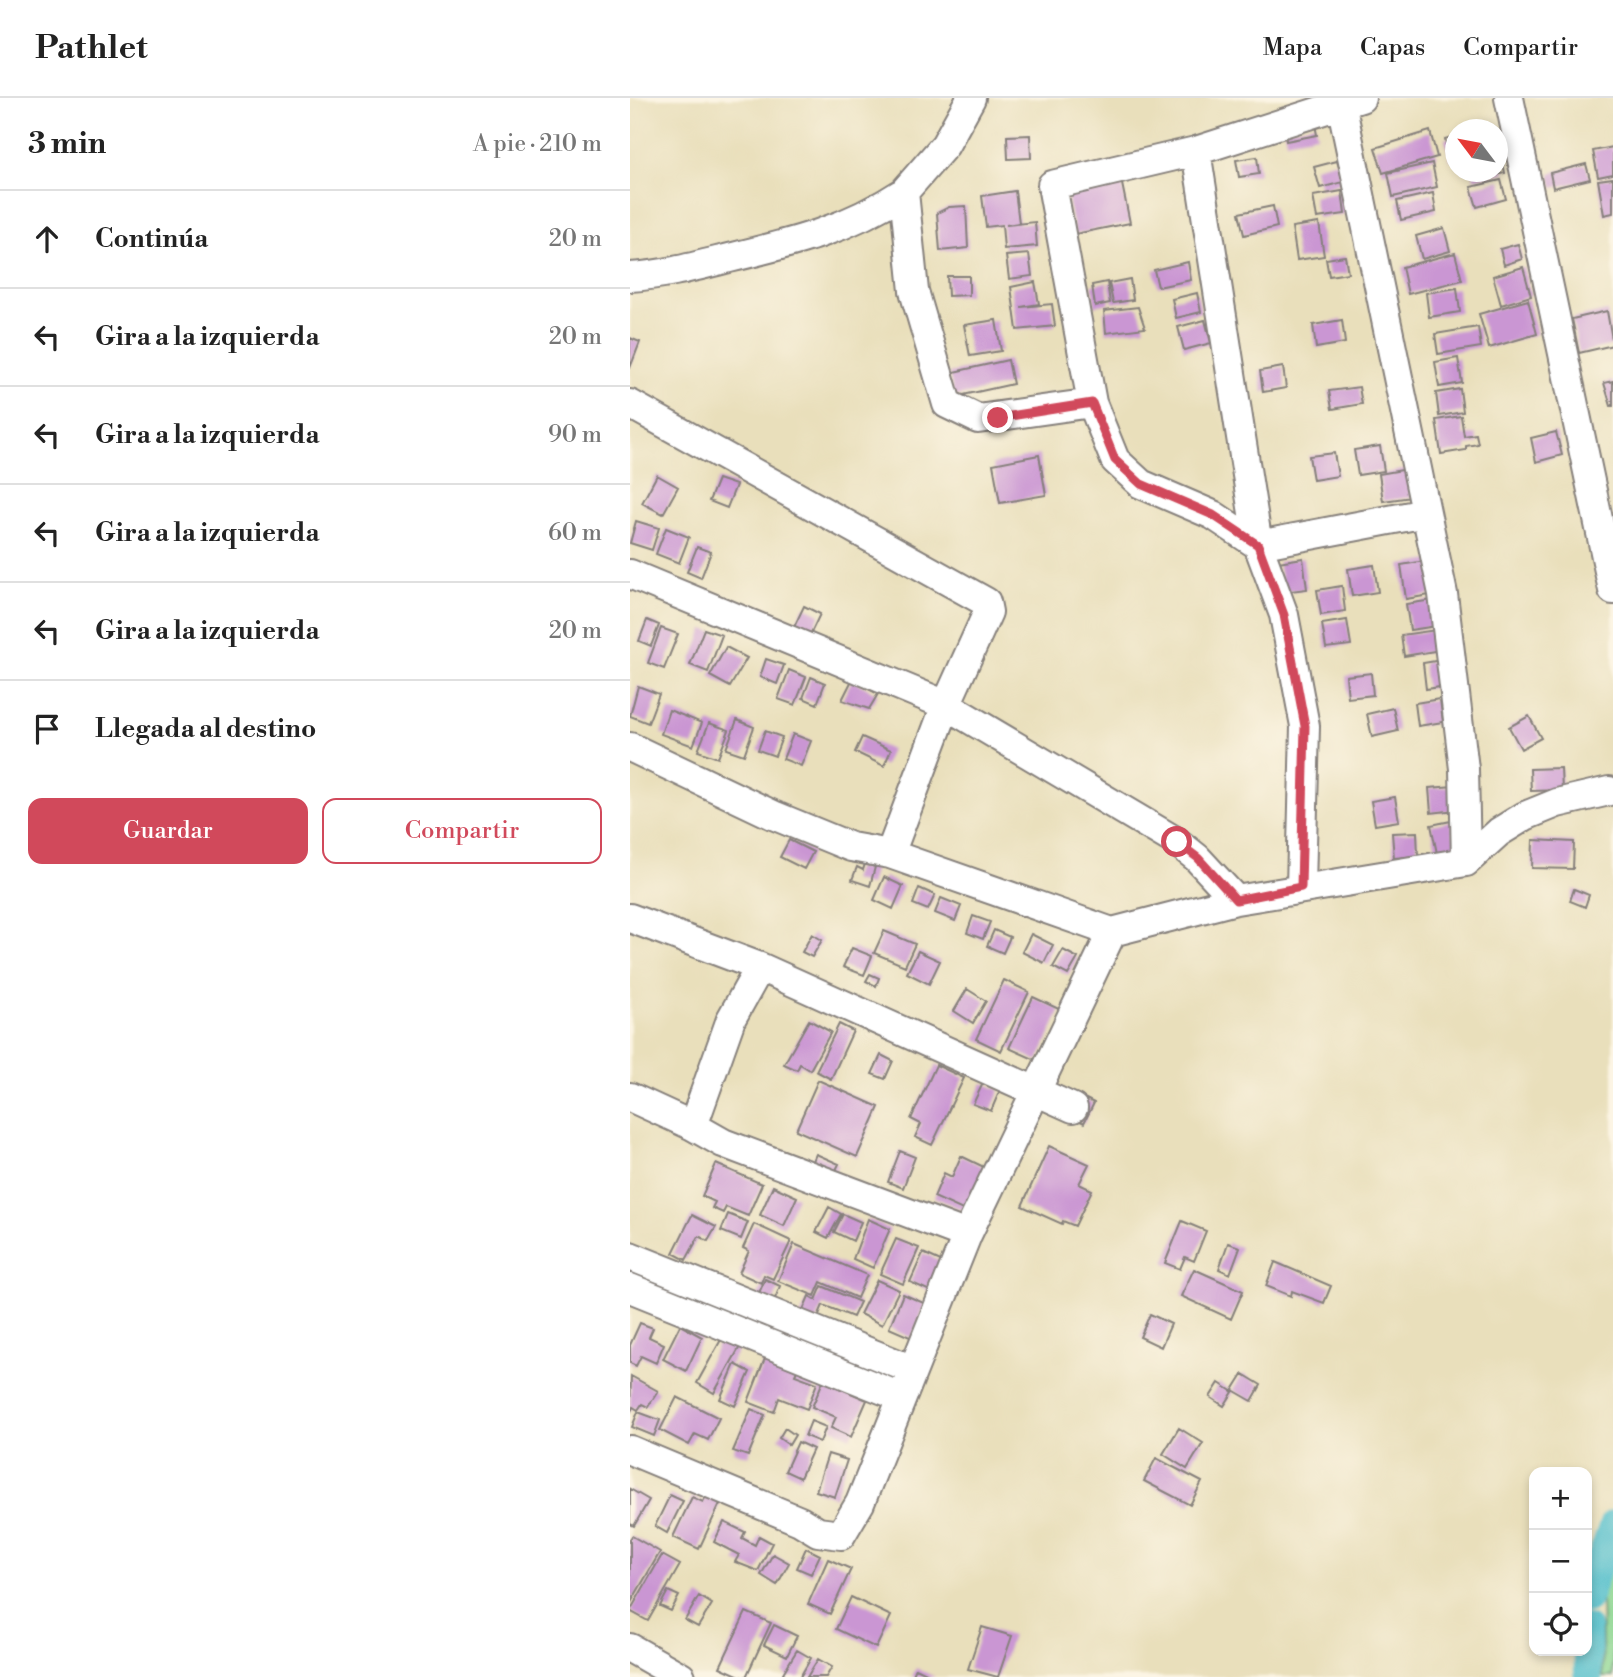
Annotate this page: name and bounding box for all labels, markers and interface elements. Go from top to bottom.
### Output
text: Pathlet [35,28,148,69]
text: Mapa [1263,33,1322,63]
text: Capas [1360,33,1425,63]
text: Compartir [1463,33,1578,63]
north arrow [1445,119,1508,182]
text: 3 min [28,125,106,163]
text: A pie · 210 m [473,130,602,158]
icon: ahead [28,220,66,258]
text: Continúa [95,223,208,255]
text: 20 m [549,225,602,253]
icon: left [28,318,66,356]
text: Gira a la izquierda [95,321,319,353]
text: 20 m [549,323,602,351]
route end [982,402,1013,433]
icon: left [28,416,66,454]
text: Gira a la izquierda [95,419,319,451]
text: 90 m [548,421,602,449]
icon: left [28,514,66,552]
text: Gira a la izquierda [95,517,319,549]
text: 60 m [548,519,602,547]
icon: left [28,612,66,650]
text: Gira a la izquierda [95,615,319,647]
text: 20 m [549,617,602,645]
icon: arrive [28,710,66,748]
text: Llegada al destino [95,713,316,745]
button: Guardar [28,798,308,864]
button: Compartir [322,798,602,864]
route start [1161,826,1192,857]
map controls [1529,1467,1592,1656]
button: + [1529,1467,1592,1530]
button: − [1529,1530,1592,1593]
button: locate [1529,1593,1592,1656]

